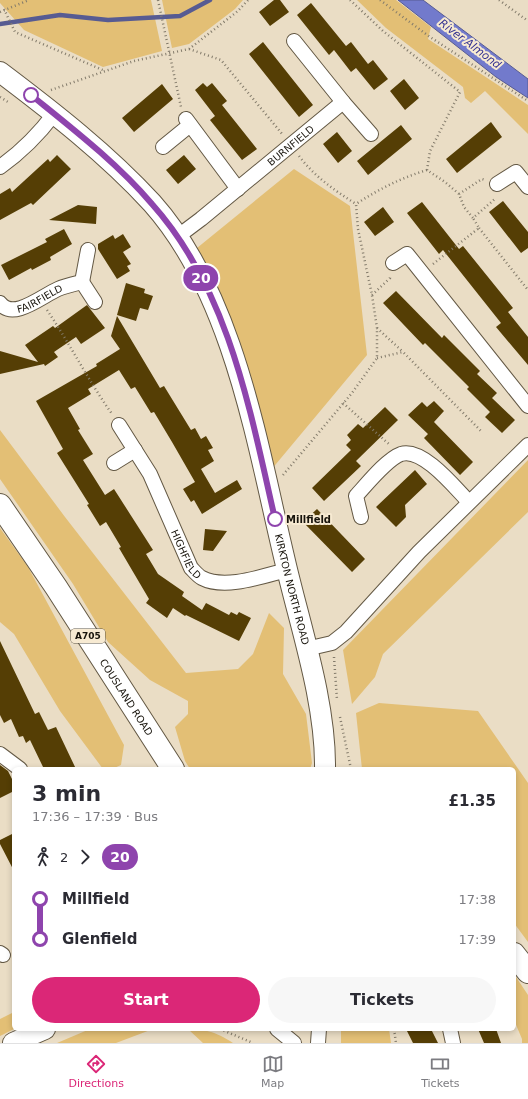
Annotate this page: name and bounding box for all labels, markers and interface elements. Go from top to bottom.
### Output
water label: River Almond [437,17,504,72]
unlabelled marker [23,87,39,103]
street label: BURNFIELD [265,123,316,168]
line badge: 20 [183,265,219,291]
text: 20 [191,270,211,286]
street label: FAIRFIELD [16,282,64,314]
marker: Millfield [267,511,283,527]
place label: Millfield [286,514,331,525]
street label: HIGHFIELD [169,528,204,581]
street label: KIRKTON NORTH ROAD [273,533,312,646]
road number: A705 [71,629,105,643]
street label: COUSLAND ROAD [98,657,155,738]
text: 3 min [32,781,101,806]
text: £1.35 [449,792,496,810]
text: 17:36 – 17:39 · Bus [32,809,158,824]
icon: walk [32,846,54,868]
icon: forward [74,846,96,868]
text: 20 [110,849,130,865]
text: 2 [60,850,68,865]
text: Millfield [62,890,130,908]
text: 17:38 [459,892,496,907]
text: Glenfield [62,930,137,948]
text: 17:39 [459,932,496,947]
button: Start [32,977,260,1023]
button: Tickets [268,977,496,1023]
tab: Directions [69,1053,124,1090]
tab: Map [261,1053,284,1090]
tab: Tickets [421,1053,459,1090]

